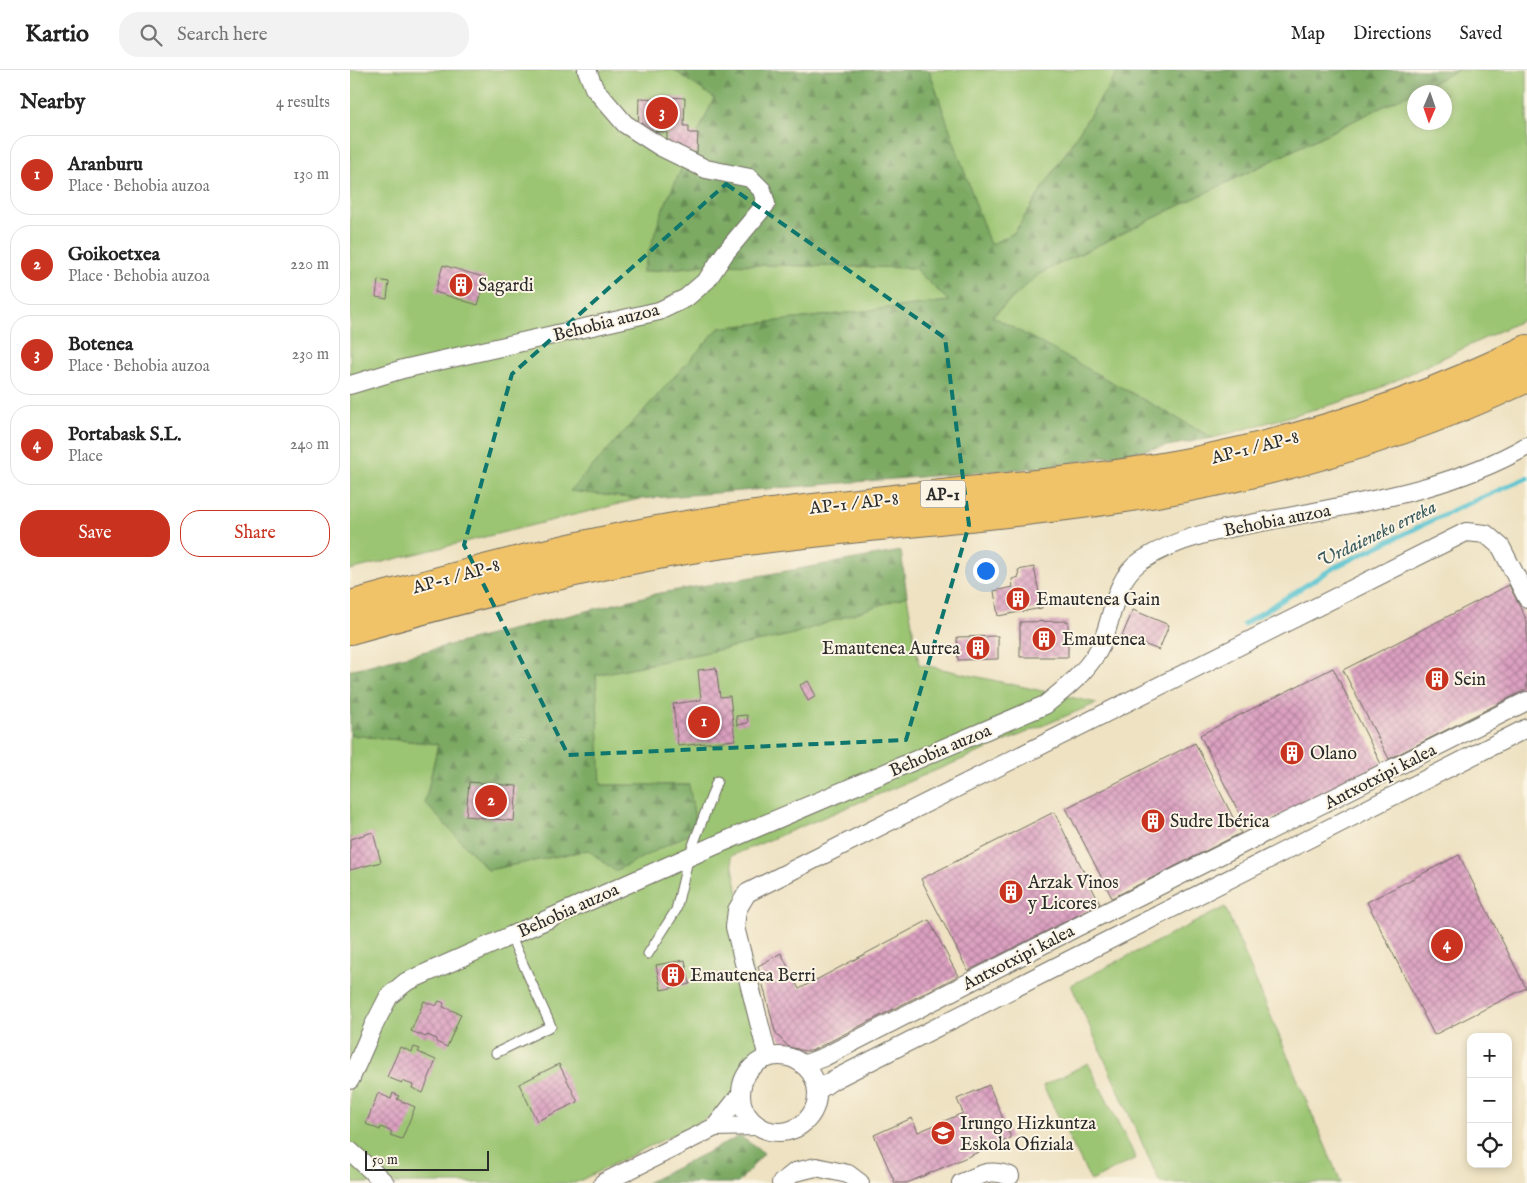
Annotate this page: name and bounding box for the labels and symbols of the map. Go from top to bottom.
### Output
north arrow [1407,85,1452,130]
pin: 3 [646,94,678,132]
building icon: Sagardi [448,272,474,298]
place label: Sagardi [478,275,534,298]
street label: Behobia auzoa [551,299,662,348]
street label: AP-1 / AP-8 [1208,426,1302,471]
road number: AP-1 [920,480,966,508]
street label: AP-1 / AP-8 [807,488,900,521]
water label: Urdaieneko erreka [1313,495,1441,574]
street label: Behobia auzoa [1222,500,1333,543]
street label: AP-1 / AP-8 [409,555,503,600]
your location [973,558,999,584]
building icon: Emautenea Gain [1005,586,1031,612]
place label: Emautenea Gain [1036,589,1160,612]
building icon: Emautenea [1031,626,1057,652]
place label: Emautenea [1062,629,1146,652]
building icon: Emautenea Aurrea [965,635,991,661]
place label: Emautenea Aurrea [822,638,960,661]
building icon: Sein [1424,666,1450,692]
place label: Sein [1454,669,1486,692]
pin: 1 [688,703,720,741]
street label: Behobia auzoa [886,720,995,783]
street label: Antxotxipi kalea [1320,739,1441,816]
building icon: Olano [1279,740,1305,766]
place label: Olano [1310,743,1357,766]
pin: 2 [475,782,507,820]
building icon: Sudre Ibérica [1140,808,1166,834]
place label: Sudre Ibérica [1170,811,1270,834]
place label: Arzak Vinos y Licores [1027,872,1119,916]
street label: Behobia auzoa [514,879,623,944]
building icon: Arzak Vinos y Licores [998,879,1024,905]
street label: Antxotxipi kalea [958,920,1079,997]
pin: 4 [1431,926,1463,964]
building icon: Emautenea Berri [660,962,686,988]
place label: Emautenea Berri [690,965,816,988]
place label: Irungo Hizkuntza Eskola Ofiziala [960,1113,1096,1157]
school or university icon: Irungo Hizkuntza Eskola Ofiziala [930,1120,956,1146]
scale bar [365,1148,489,1171]

